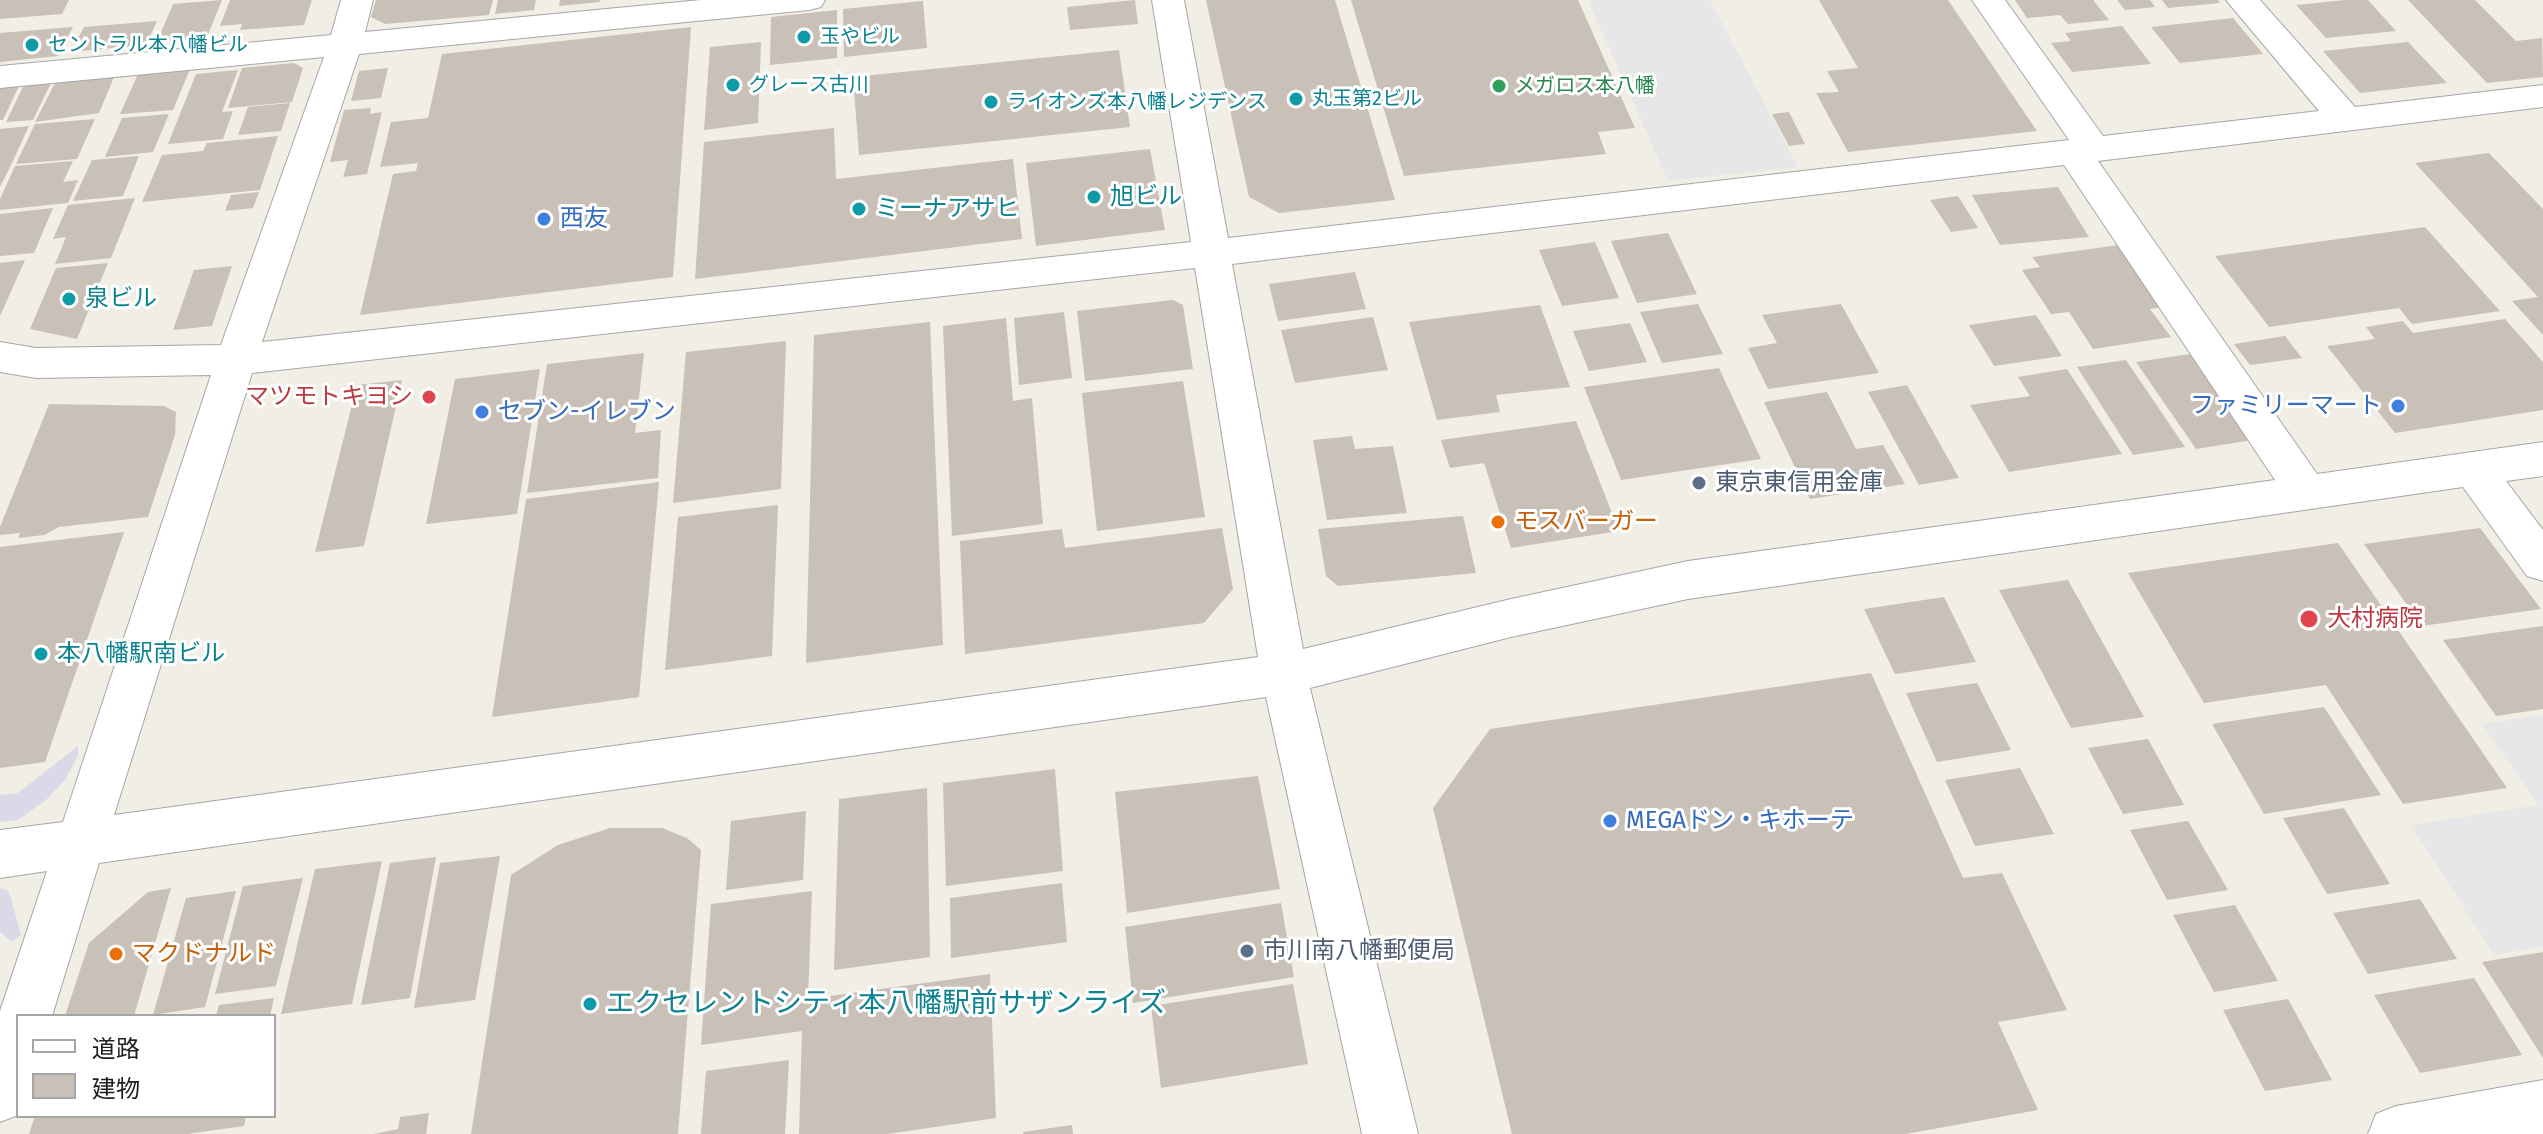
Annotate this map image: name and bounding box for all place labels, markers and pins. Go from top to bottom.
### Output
place label: 玉やビル [820,25,900,49]
marker: 玉やビル [795,28,813,46]
place label: セントラル本八幡ビル [48,33,248,57]
marker: セントラル本八幡ビル [23,36,41,54]
place label: グレース古川 [749,73,869,97]
place label: メガロス本八幡 [1515,74,1655,98]
marker: グレース古川 [724,76,742,94]
marker: メガロス本八幡 [1490,77,1508,95]
place label: 丸玉第2ビル [1312,87,1422,111]
place label: ライオンズ本八幡レジデンス [1007,90,1267,114]
marker: 丸玉第2ビル [1287,90,1305,108]
marker: ライオンズ本八幡レジデンス [982,93,1000,111]
place label: 旭ビル [1110,183,1182,211]
marker: 旭ビル [1085,188,1103,206]
place label: ミーナアサヒ [875,195,1019,223]
marker: ミーナアサヒ [850,200,868,218]
place label: 西友 [560,205,608,233]
marker: 西友 [535,210,553,228]
place label: 泉ビル [85,285,157,313]
marker: 泉ビル [60,290,78,308]
place label: マツモトキヨシ [245,383,413,411]
marker: マツモトキヨシ [420,388,438,406]
place label: ファミリーマート [2190,392,2382,420]
marker: ファミリーマート [2389,397,2407,415]
place label: セブン-イレブン [498,398,676,426]
marker: セブン-イレブン [473,403,491,421]
place label: 東京東信用金庫 [1715,469,1883,497]
marker: 東京東信用金庫 [1690,474,1708,492]
place label: モスバーガー [1514,508,1658,536]
marker: モスバーガー [1489,513,1507,531]
place label: 大村病院 [2327,605,2423,633]
marker: 大村病院 [2298,608,2320,630]
place label: 本八幡駅南ビル [57,640,225,668]
marker: 本八幡駅南ビル [32,645,50,663]
place label: MEGAドン・キホーテ [1626,807,1854,835]
marker: MEGAドン・キホーテ [1601,812,1619,830]
place label: 市川南八幡郵便局 [1263,937,1455,965]
place label: マクドナルド [132,940,276,968]
marker: 市川南八幡郵便局 [1238,942,1256,960]
marker: マクドナルド [107,945,125,963]
place label: エクセレントシティ本八幡駅前サザンライズ [606,987,1166,1021]
marker: エクセレントシティ本八幡駅前サザンライズ [581,995,599,1013]

